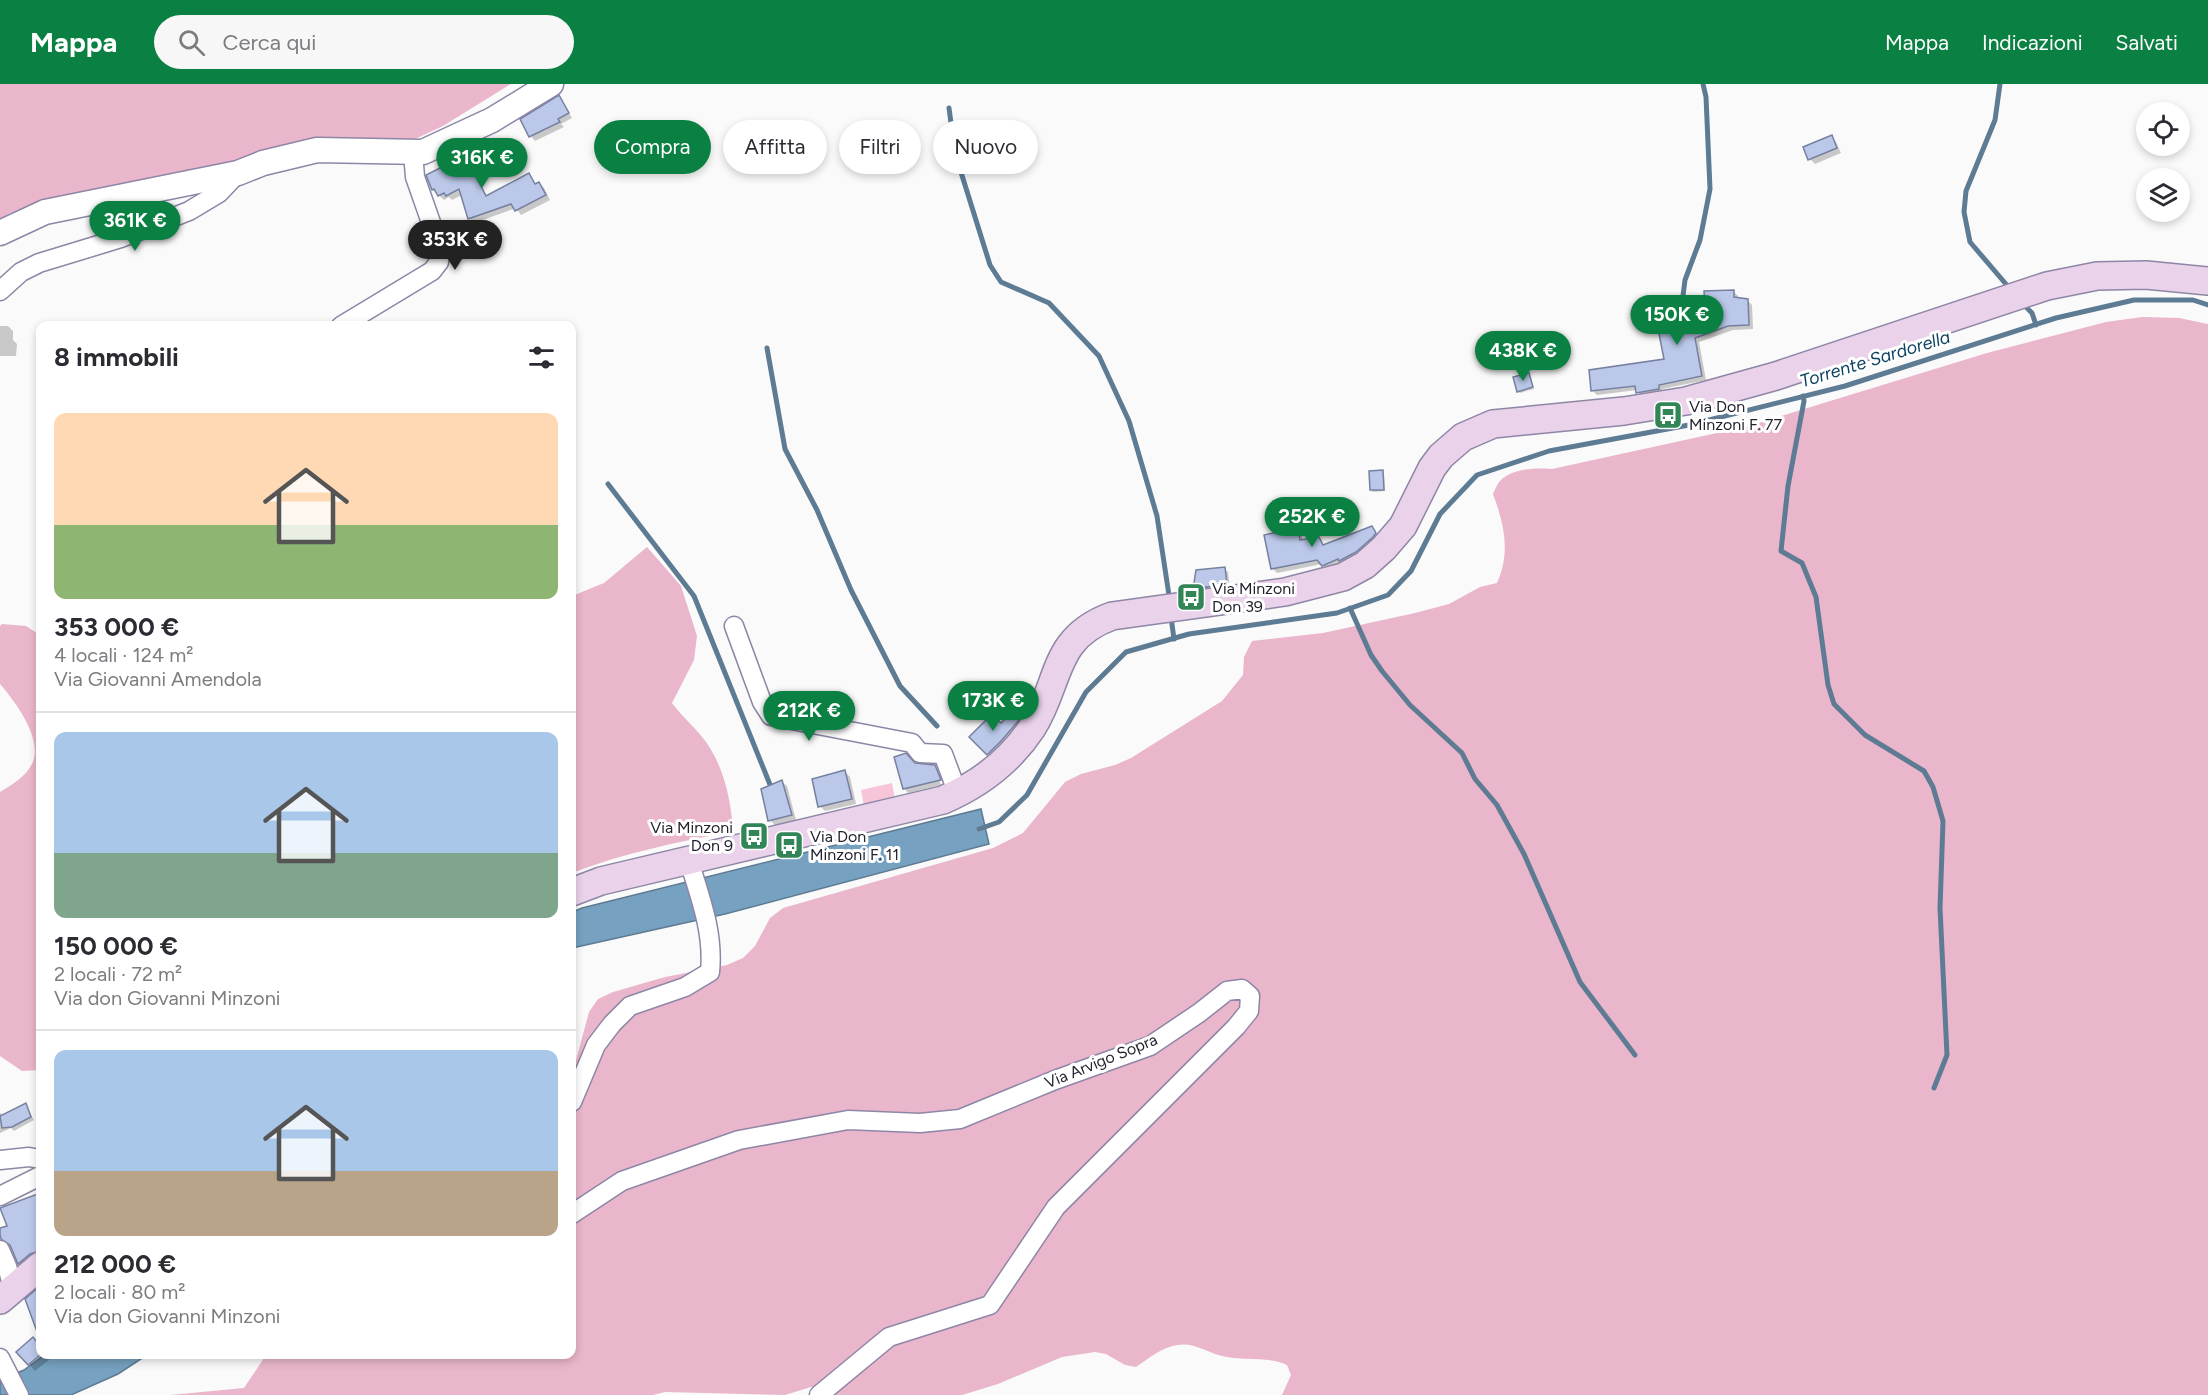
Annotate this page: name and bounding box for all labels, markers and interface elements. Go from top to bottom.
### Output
search box [154,15,574,69]
text: Mappa [30,25,118,59]
icon: search [175,26,208,59]
text: Cerca qui [223,29,316,56]
text: Mappa [1885,30,1949,55]
text: Indicazioni [1982,30,2083,55]
text: Salvati [2116,30,2178,55]
map controls [2136,102,2190,222]
button: locate [2136,102,2190,156]
chip: Compra [594,120,711,174]
chip: Affitta [723,120,827,174]
chip: Filtri [839,120,921,174]
chip: Nuovo [933,120,1038,174]
pin: 316K € [433,138,531,189]
text: 316K € [450,145,514,169]
button: layers [2136,168,2190,222]
pin: 361K € [86,201,184,252]
text: 361K € [103,208,167,232]
pin: 353K € [406,220,504,271]
text: 353K € [422,227,488,251]
pin: 150K € [1628,295,1726,346]
text: 150K € [1645,302,1710,326]
water label: Torrente Sardorella [1797,326,1953,392]
pin: 438K € [1474,331,1572,382]
text: 438K € [1489,338,1557,362]
text: 8 immobili [54,341,179,373]
icon: filters [525,341,558,374]
place label: Via Don Minzoni F. 77 [1689,397,1782,434]
bus stop icon: Via Don Minzoni F. 77 [1652,399,1684,431]
icon: home [252,452,360,560]
pin: 252K € [1263,497,1361,548]
text: 252K € [1279,504,1345,528]
place label: Via Minzoni Don 39 [1212,579,1295,616]
bus stop icon: Via Minzoni Don 39 [1175,581,1207,613]
text: 353 000 € [54,611,179,643]
text: 4 locali · 124 m² [54,643,193,667]
text: Via Giovanni Amendola [54,667,262,691]
pin: 173K € [944,681,1042,732]
text: 173K € [962,688,1024,712]
pin: 212K € [760,691,858,742]
text: 212K € [777,698,841,722]
icon: home [252,771,360,879]
place label: Via Minzoni Don 9 [650,818,733,855]
bus stop icon: Via Minzoni Don 9 [738,820,770,852]
place label: Via Don Minzoni F. 11 [810,827,899,864]
bus stop icon: Via Don Minzoni F. 11 [773,829,805,861]
text: 150 000 € [54,930,178,962]
text: 2 locali · 72 m² [54,962,182,986]
text: Via don Giovanni Minzoni [54,986,280,1010]
street label: Via Arvigo Sopra [1042,1030,1160,1092]
icon: home [252,1089,360,1197]
text: 212 000 € [54,1248,176,1280]
text: 2 locali · 80 m² [54,1280,185,1304]
text: Via don Giovanni Minzoni [54,1304,280,1328]

